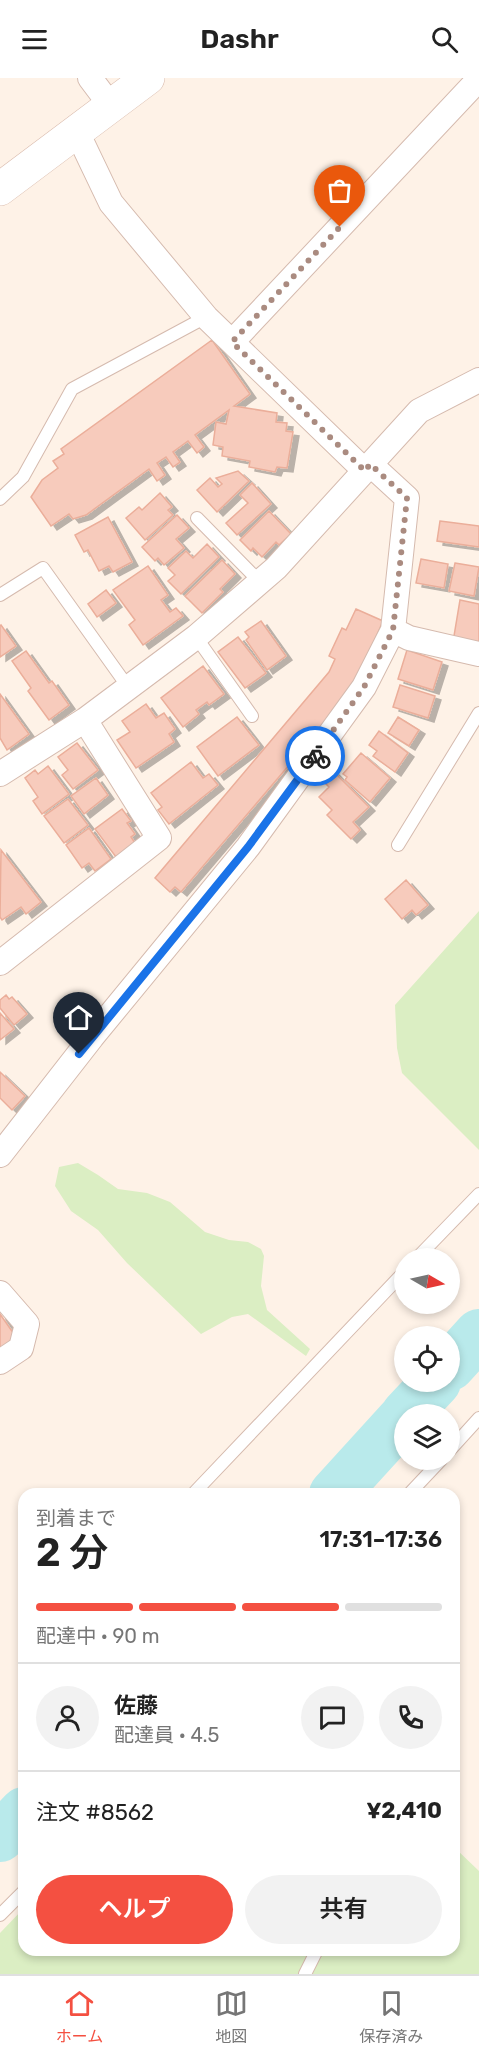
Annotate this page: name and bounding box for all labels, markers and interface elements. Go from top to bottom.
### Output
icon: menu [18,23,51,56]
text: Dashr [200,23,279,55]
icon: search [428,23,461,56]
pin [314,165,365,227]
icon: bag [323,174,356,207]
courier [285,726,345,786]
icon: bike [299,740,332,773]
pin [53,992,104,1054]
icon: home [62,1001,95,1034]
north arrow [394,1248,460,1314]
map controls [394,1248,460,1470]
button: locate [394,1326,460,1392]
button: layers [394,1404,460,1470]
text: 到着まで [36,1506,116,1530]
text: 17:31–17:36 [319,1526,442,1553]
text: 2 分 [36,1530,108,1576]
text: 配達中 · 90 m [36,1624,160,1648]
button: person [36,1686,99,1749]
button: chat [301,1686,364,1749]
button: phone [379,1686,442,1749]
text: 佐藤 [114,1692,158,1719]
text: 配達員 · 4.5 [114,1723,219,1747]
text: ¥2,410 [366,1797,442,1824]
text: 注文 #8562 [36,1799,154,1826]
button: ヘルプ [36,1875,233,1944]
button: 共有 [245,1875,442,1944]
tab: ホーム [56,1987,103,2047]
tab: 地図 [215,1987,248,2047]
tab: 保存済み [359,1987,423,2047]

